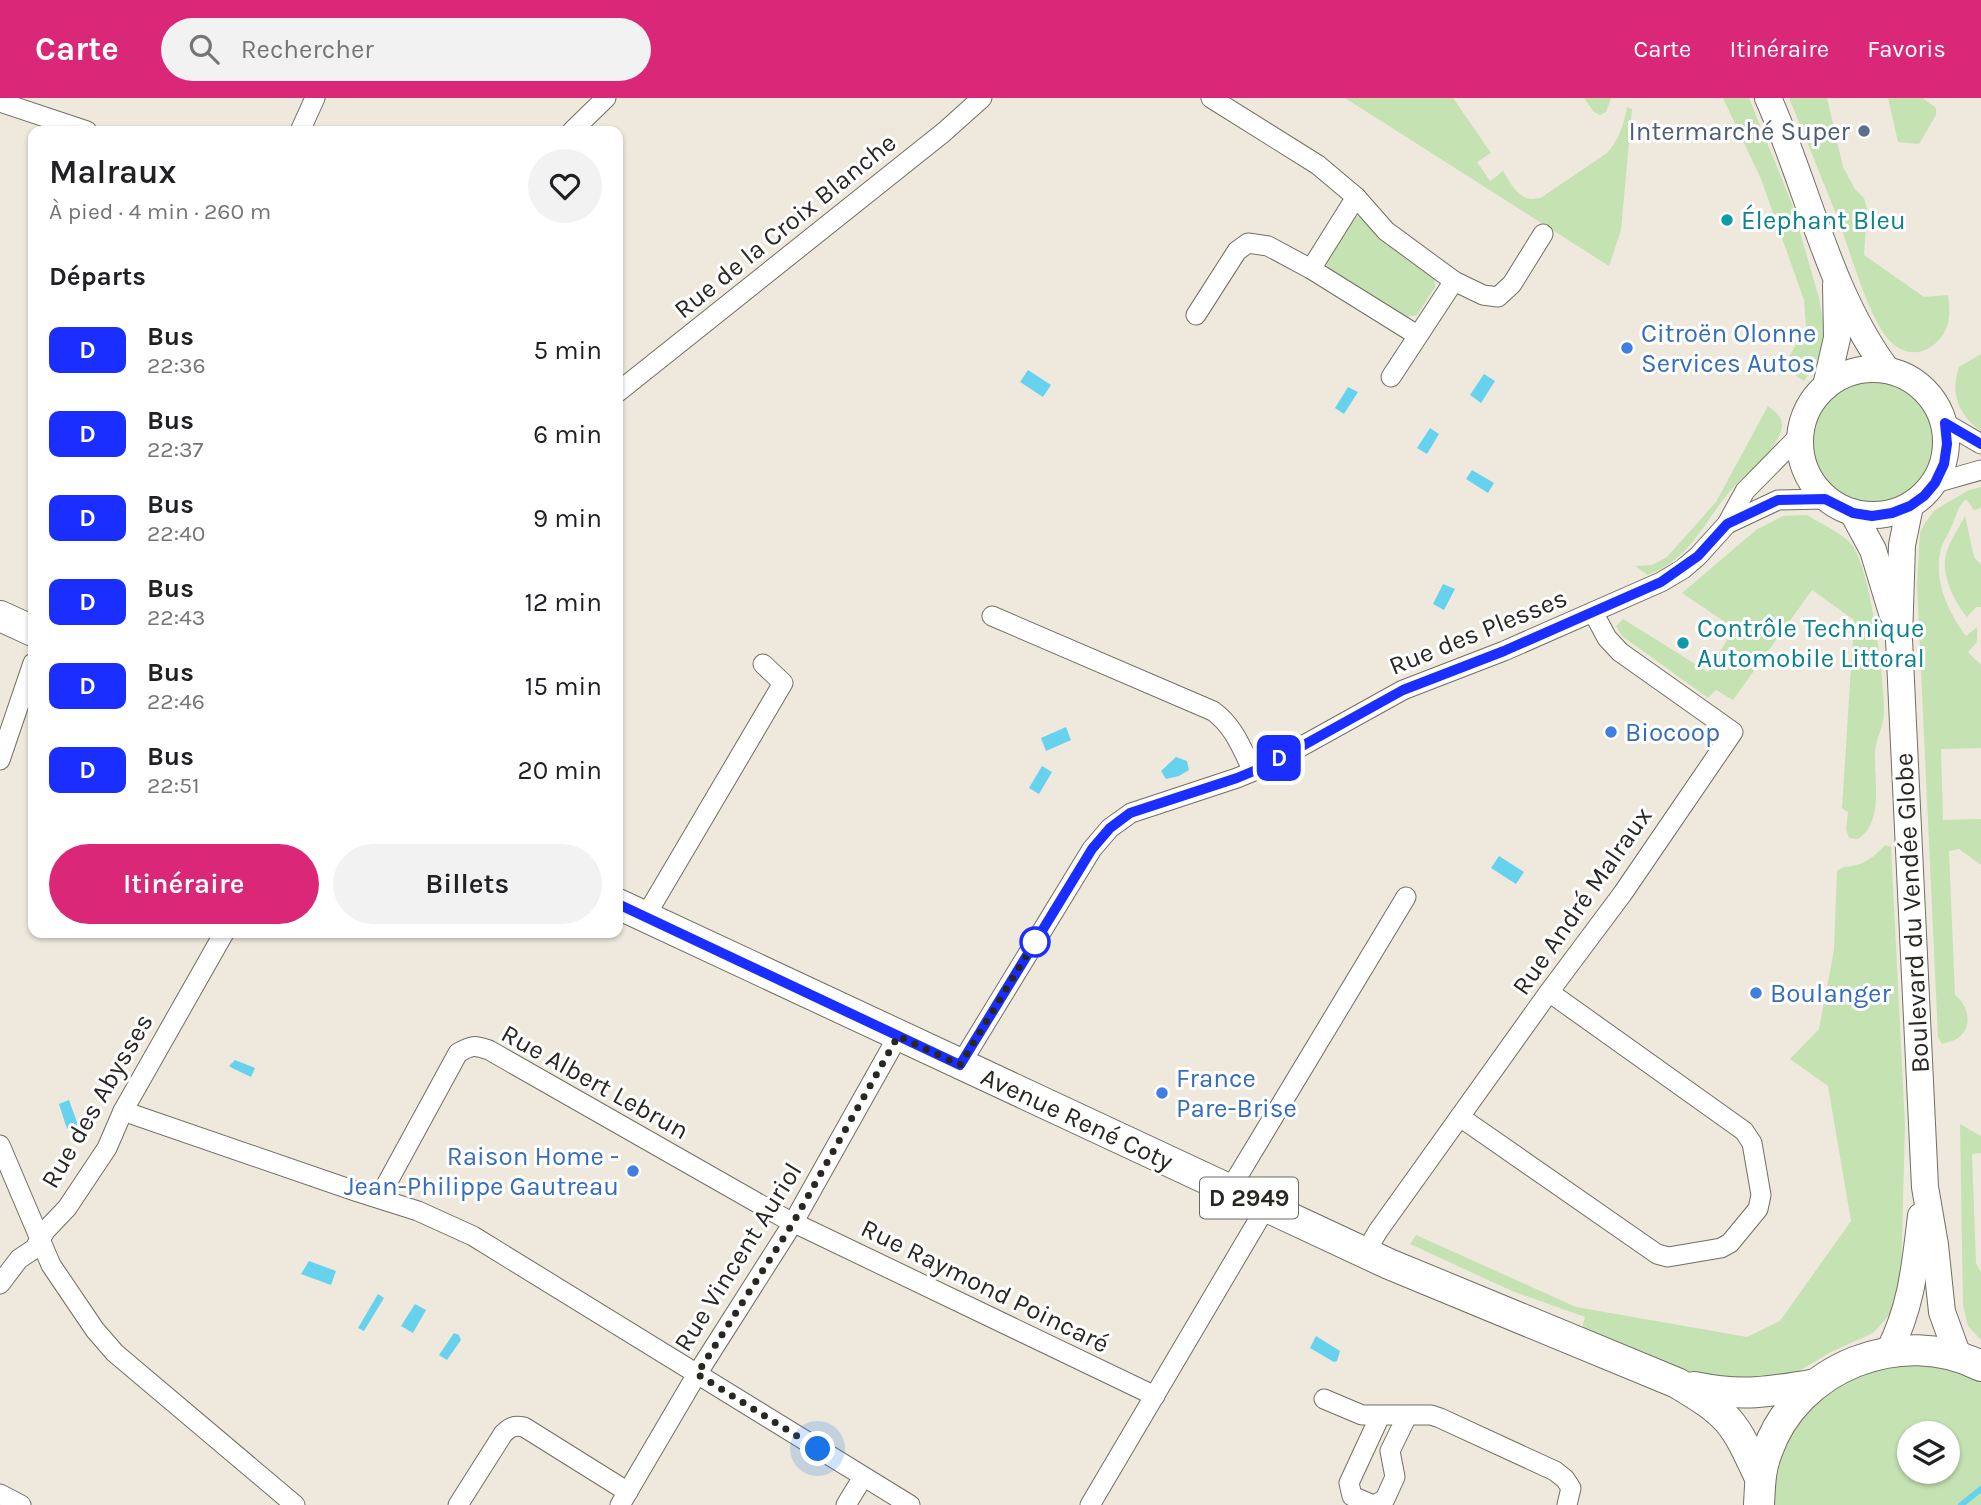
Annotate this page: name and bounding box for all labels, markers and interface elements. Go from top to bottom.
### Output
search box [161,18,651,81]
text: Carte [35,30,119,68]
icon: search [185,30,223,68]
text: Rechercher [241,34,374,65]
text: Carte [1633,35,1691,63]
text: Itinéraire [1729,35,1829,63]
text: Favoris [1867,35,1946,63]
place label: Intermarché Super [1628,116,1851,147]
marker: Intermarché Super [1856,123,1872,139]
street label: Rue de la Croix Blanche [668,127,902,325]
button: heart [528,149,602,223]
text: Malraux [49,153,176,191]
text: À pied · 4 min · 260 m [49,198,271,225]
place label: Élephant Bleu [1741,204,1906,236]
marker: Élephant Bleu [1719,212,1735,228]
text: Départs [49,261,146,292]
place label: Citroën Olonne Services Autos [1641,318,1816,379]
text: Bus [147,321,194,352]
text: 5 min [533,335,602,366]
text: D [79,336,96,364]
marker: Citroën Olonne Services Autos [1619,340,1635,356]
text: 22:36 [147,352,206,379]
text: Bus [147,405,194,436]
text: 6 min [533,419,602,450]
text: D [79,420,96,448]
text: 22:37 [147,436,203,463]
text: Bus [147,489,194,520]
text: 9 min [533,503,602,534]
text: D [79,504,96,532]
text: 22:40 [147,520,205,547]
text: Bus [147,573,194,604]
street label: Rue des Plesses [1385,582,1571,682]
text: 12 min [524,587,602,618]
text: D [79,588,96,616]
text: 22:43 [147,604,205,631]
place label: Contrôle Technique Automobile Littoral [1697,613,1925,674]
marker: Contrôle Technique Automobile Littoral [1675,635,1691,651]
text: Bus [147,657,194,688]
text: 15 min [525,671,602,702]
text: D [79,672,96,700]
text: 22:46 [147,688,205,715]
place label: Biocoop [1625,717,1720,748]
marker: Biocoop [1603,724,1619,740]
line badge: D [1256,735,1302,781]
text: Bus [147,741,194,772]
text: D [1271,744,1287,772]
street label: Boulevard du Vendée Globe [1888,752,1936,1074]
text: 20 min [518,755,602,786]
text: D [79,756,96,784]
text: 22:51 [147,772,200,799]
street label: Rue André Malraux [1505,801,1659,1001]
button: Itinéraire [49,844,319,924]
button: Billets [333,844,602,924]
unlabelled marker [1020,927,1050,957]
place label: Boulanger [1770,978,1891,1009]
marker: Boulanger [1748,985,1764,1001]
street label: Rue des Abysses [34,1008,160,1194]
street label: Rue Albert Lebrun [496,1018,694,1146]
street label: Avenue René Coty [976,1061,1178,1177]
place label: France Pare-Brise [1176,1063,1297,1124]
marker: France Pare-Brise [1154,1085,1170,1101]
place label: Raison Home - Jean-Philippe Gautreau [344,1141,619,1202]
street label: Rue Vincent Auriol [667,1157,809,1357]
marker: Raison Home - Jean-Philippe Gautreau [625,1163,641,1179]
road number: D 2949 [1200,1178,1298,1218]
street label: Rue Raymond Poincaré [856,1212,1114,1360]
map controls [1897,1421,1960,1484]
button: layers [1897,1421,1960,1484]
your location [800,1431,835,1466]

